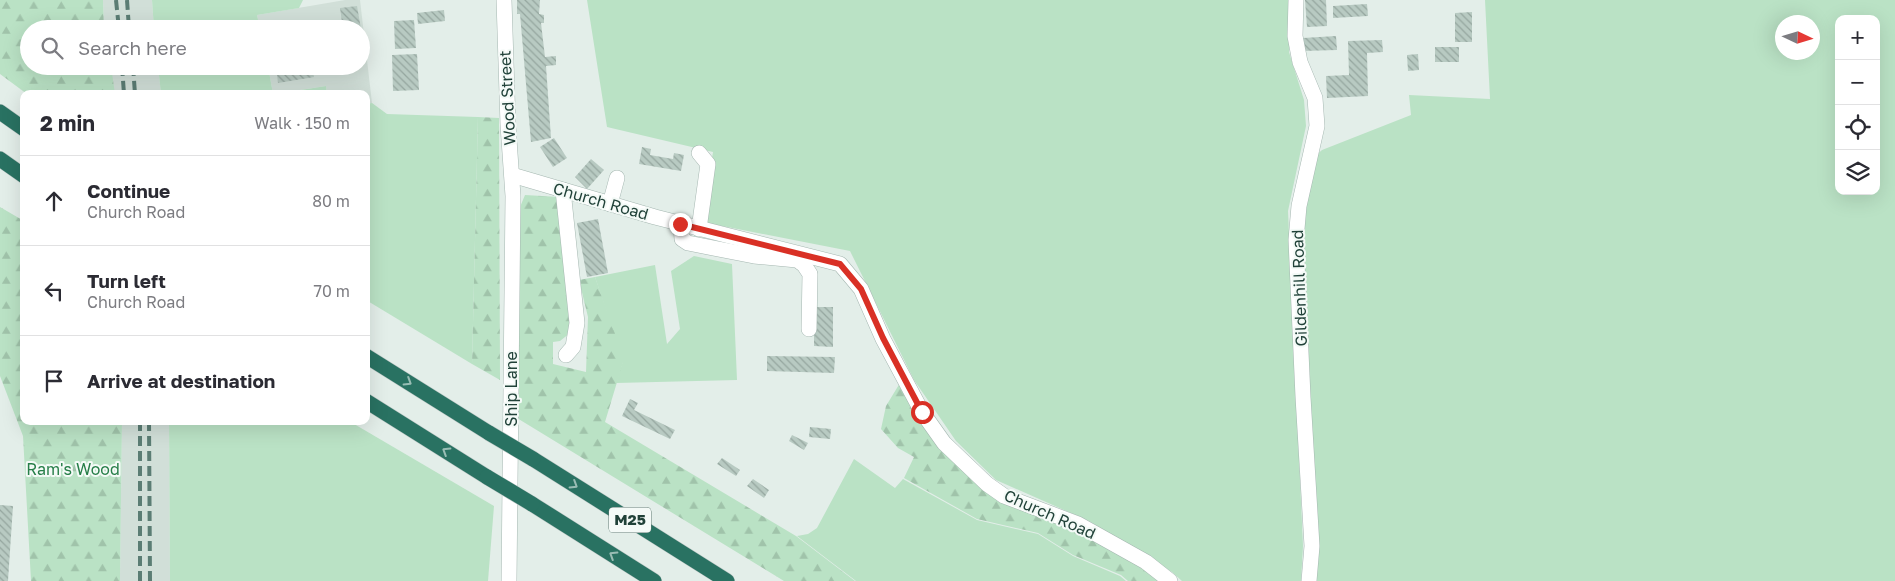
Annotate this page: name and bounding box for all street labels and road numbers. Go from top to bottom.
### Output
street label: Wood Street [495,50,519,146]
street label: Church Road [551,178,651,224]
street label: Gildenhill Road [1287,229,1311,347]
street label: Ship Lane [501,351,521,427]
street label: Church Road [1001,485,1099,543]
road number: M25 [609,508,651,532]

